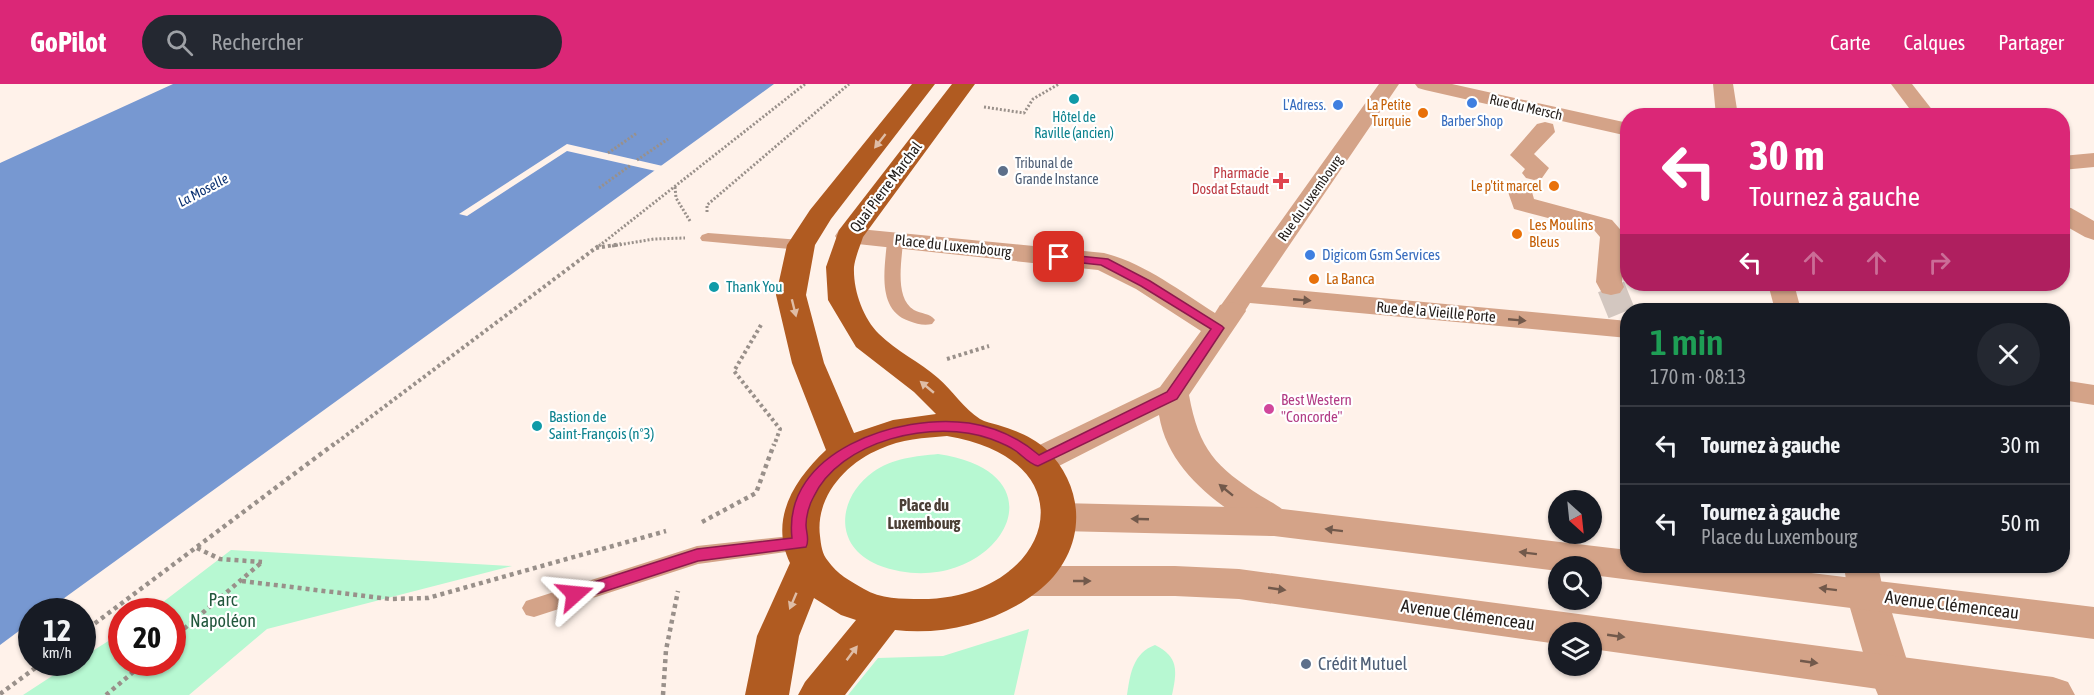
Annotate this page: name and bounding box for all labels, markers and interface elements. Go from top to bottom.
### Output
search box [142,15,562,69]
text: GoPilot [30,26,106,58]
icon: search [163,26,196,59]
text: Rechercher [211,29,303,55]
text: Carte [1830,30,1871,54]
text: Calques [1904,30,1965,54]
text: Partager [1998,30,2064,54]
street label: Rue du Mersch [1488,91,1564,123]
marker: Hôtel de Raville (ancien) [1067,92,1081,106]
marker: Barber Shop [1465,96,1479,110]
place label: L'Adress. [1283,97,1326,113]
place label: La Petite Turquie [1367,97,1411,129]
marker: L'Adress. [1331,98,1345,112]
marker: La Petite Turquie [1416,106,1430,120]
place label: Hôtel de Raville (ancien) [1034,109,1114,141]
place label: Barber Shop [1441,113,1503,129]
text: 30 m [1749,131,1824,179]
icon: left [1650,132,1728,210]
one-way arrow [874,133,886,148]
street label: Quai Pierre Marchal [846,138,925,235]
street label: Rue du Luxembourg [1274,152,1346,244]
place label: Tribunal de Grande Instance [1015,155,1099,187]
marker: Tribunal de Grande Instance [996,164,1010,178]
place label: Pharmacie Dosdat Estaudt [1192,165,1269,197]
water label: La Moselle [175,170,231,210]
marker: Pharmacie Dosdat Estaudt [1274,174,1288,188]
place label: Le p'tit marcel [1471,178,1542,194]
marker: Le p'tit marcel [1547,179,1561,193]
text: Tournez à gauche [1749,181,1920,212]
place label: Les Moulins Bleus [1529,216,1593,250]
marker: Les Moulins Bleus [1510,227,1524,241]
street label: Place du Luxembourg [894,231,1013,260]
pin [1033,231,1084,282]
icon: arrive [1042,240,1075,273]
place label: Digicom Gsm Services [1322,246,1440,263]
icon: left [1734,246,1767,279]
icon: ahead [1797,246,1830,279]
icon: ahead [1860,246,1893,279]
icon: right [1923,246,1956,279]
marker: Digicom Gsm Services [1303,248,1317,262]
place label: La Banca [1326,270,1375,287]
marker: La Banca [1307,272,1321,286]
place label: Thank You [726,278,783,295]
marker: Thank You [707,280,721,294]
one-way arrow [1292,295,1311,305]
street label: Rue de la Vieille Porte [1376,298,1497,325]
one-way arrow [790,299,799,317]
one-way arrow [1507,315,1526,325]
text: 1 min [1650,321,1724,363]
button: close [1977,323,2040,386]
text: 170 m · 08:13 [1650,365,1746,388]
one-way arrow [920,381,935,394]
place label: Best Western "Concorde" [1281,391,1352,425]
marker: Best Western "Concorde" [1262,402,1276,416]
place label: Bastion de Saint-François (n°3) [549,408,654,442]
marker: Bastion de Saint-François (n°3) [530,419,544,433]
icon: left [1650,429,1683,462]
text: Tournez à gauche [1701,432,1840,458]
text: 30 m [2000,432,2040,458]
one-way arrow [1218,484,1233,496]
north arrow [1548,490,1602,544]
map controls [1548,490,1602,676]
district label: Place du Luxembourg [888,496,961,532]
text: Tournez à gauche [1701,499,1840,525]
icon: left [1650,507,1683,540]
text: 50 m [2000,510,2040,536]
one-way arrow [1130,515,1149,524]
one-way arrow [1325,525,1344,534]
text: Place du Luxembourg [1701,525,1858,548]
one-way arrow [1518,548,1537,558]
button: search [1548,556,1602,610]
position arrow [543,562,607,626]
one-way arrow [1073,576,1092,586]
one-way arrow [1268,585,1287,594]
one-way arrow [1818,585,1837,594]
street label: Avenue Clémenceau [1884,586,2020,623]
park label: Parc Napoléon [190,589,256,631]
one-way arrow [788,592,798,610]
street label: Avenue Clémenceau [1400,595,1536,634]
speed limit sign: 20 [108,598,186,676]
text: 12 [43,613,71,647]
button: layers [1548,622,1602,676]
one-way arrow [1606,631,1625,640]
text: km/h [42,644,72,661]
one-way arrow [846,646,858,661]
place label: Crédit Mutuel [1318,653,1408,674]
marker: Crédit Mutuel [1299,657,1313,671]
one-way arrow [1800,657,1819,667]

